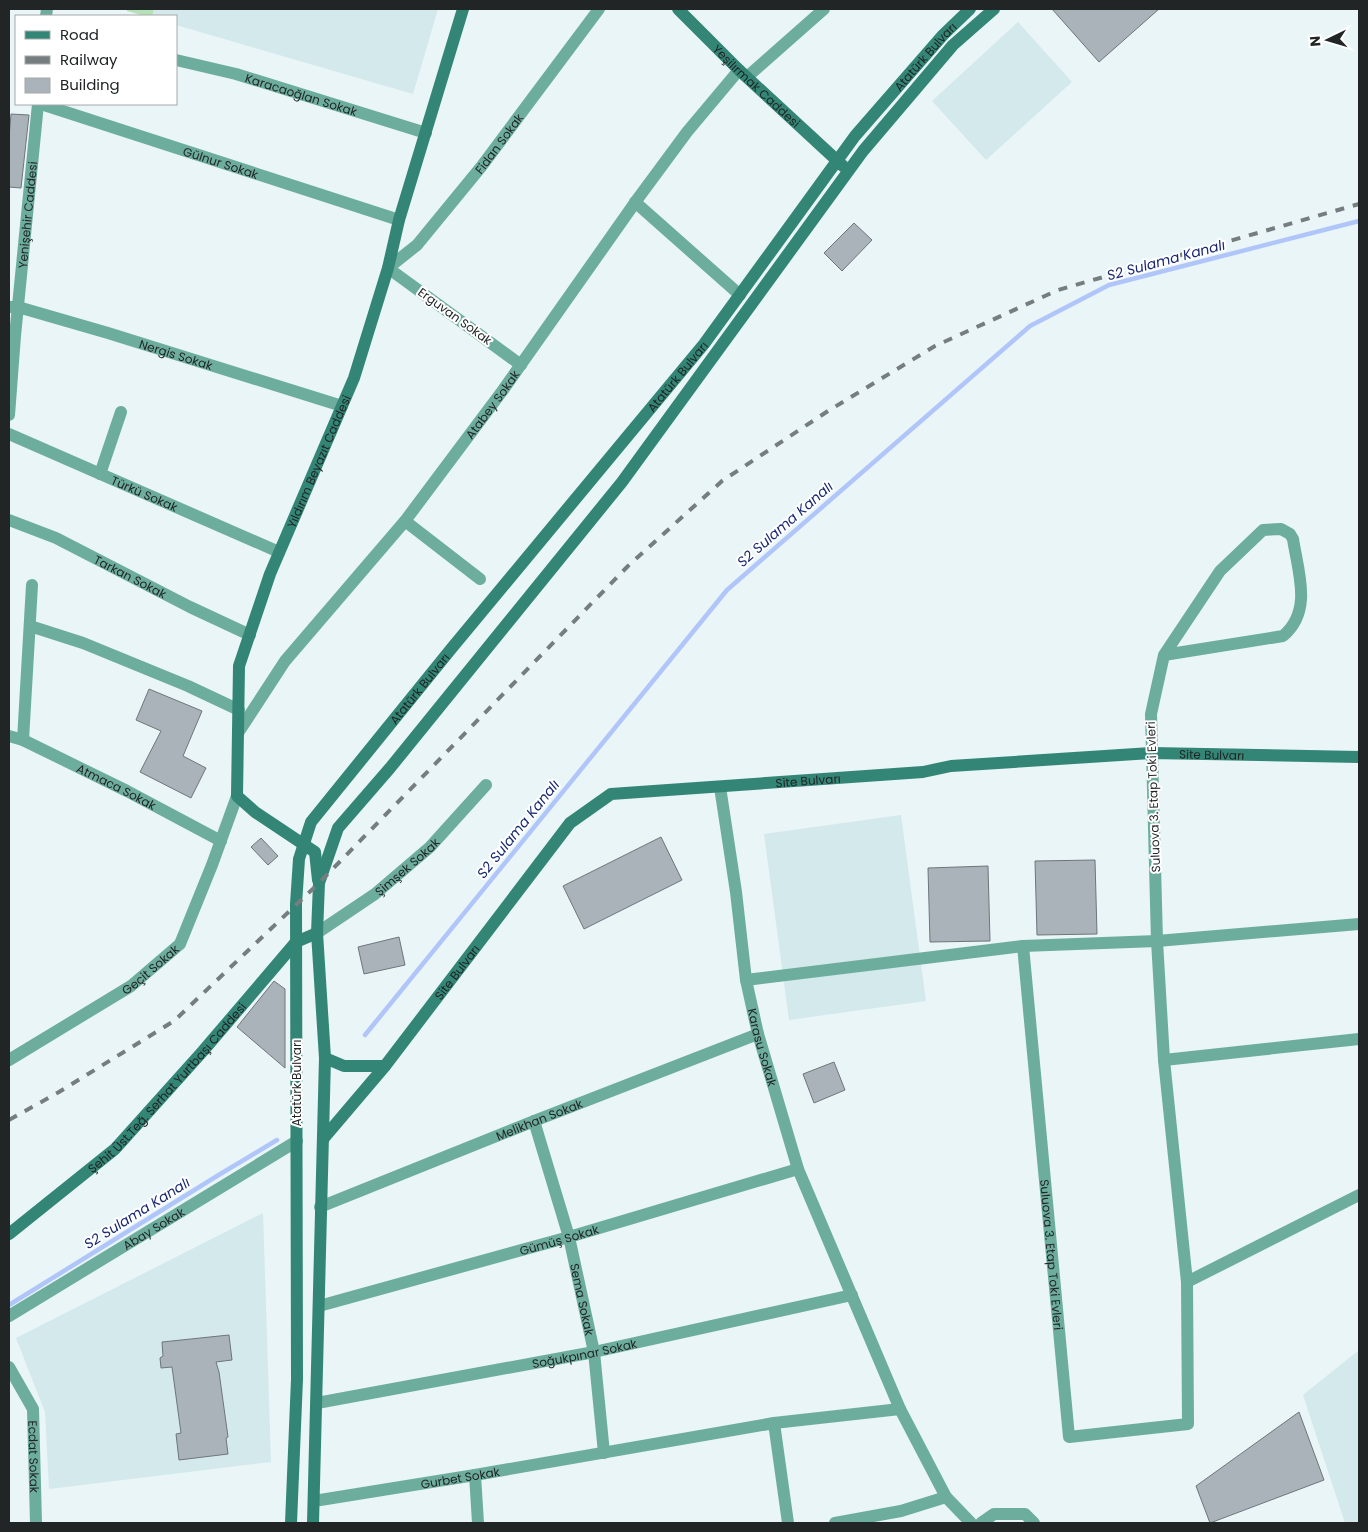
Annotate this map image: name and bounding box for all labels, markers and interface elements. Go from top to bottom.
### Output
legend [15,15,178,105]
north arrow [1303,15,1353,65]
street label: Atatürk Bulvarı [890,18,960,94]
text: Road [60,24,99,45]
text: N [1305,35,1325,47]
street label: Yeşilırmak Caddesi [709,40,804,131]
text: Railway [60,49,118,70]
street label: Karacaoğlan Sokak [243,69,360,120]
text: Building [60,74,120,95]
street label: Fidan Sokak [470,109,527,177]
street label: Gülnur Sokak [181,142,261,183]
street label: Yenişehir Caddesi [13,160,41,269]
water label: S2 Sulama Kanalı [1105,235,1227,285]
street label: Erguvan Sokak [415,283,496,349]
street label: Nergis Sokak [137,335,216,374]
street label: Atatürk Bulvarı [643,337,712,415]
street label: Atabey Sokak [461,366,524,442]
street label: Yıldırım Beyazıt Caddesi [282,392,354,530]
street label: Türkü Sokak [109,471,181,516]
water label: S2 Sulama Kanalı [733,477,837,571]
street label: Tarkan Sokak [91,551,170,602]
street label: Atatürk Bulvarı [385,649,453,727]
street label: Suluova 3. Etap Toki Evleri [1142,721,1164,873]
street label: Site Bulvarı [1179,745,1245,763]
street label: Atmaca Sokak [74,759,160,814]
street label: Site Bulvarı [775,769,841,791]
water label: S2 Sulama Kanalı [472,775,564,883]
street label: Şimşek Sokak [371,833,444,899]
street label: Geçit Sokak [118,940,183,998]
street label: Site Bulvarı [430,941,483,1003]
street label: Şehit Üst.Teğ. Serhat Yurtbaşı Caddesi [84,998,250,1176]
street label: Karasu Sokak [744,1007,782,1089]
street label: Atatürk Bulvarı [288,1040,305,1126]
street label: Melikhan Sokak [493,1094,586,1144]
water label: S2 Sulama Kanalı [80,1172,194,1254]
street label: Suluova 3. Etap Toki Evleri [1036,1179,1067,1331]
street label: Abay Sokak [119,1202,188,1254]
street label: Gümüş Sokak [517,1220,601,1259]
street label: Sema Sokak [566,1262,599,1338]
street label: Soğukpınar Sokak [531,1334,639,1372]
street label: Ecdat Sokak [25,1420,44,1494]
street label: Gurbet Sokak [419,1462,502,1492]

